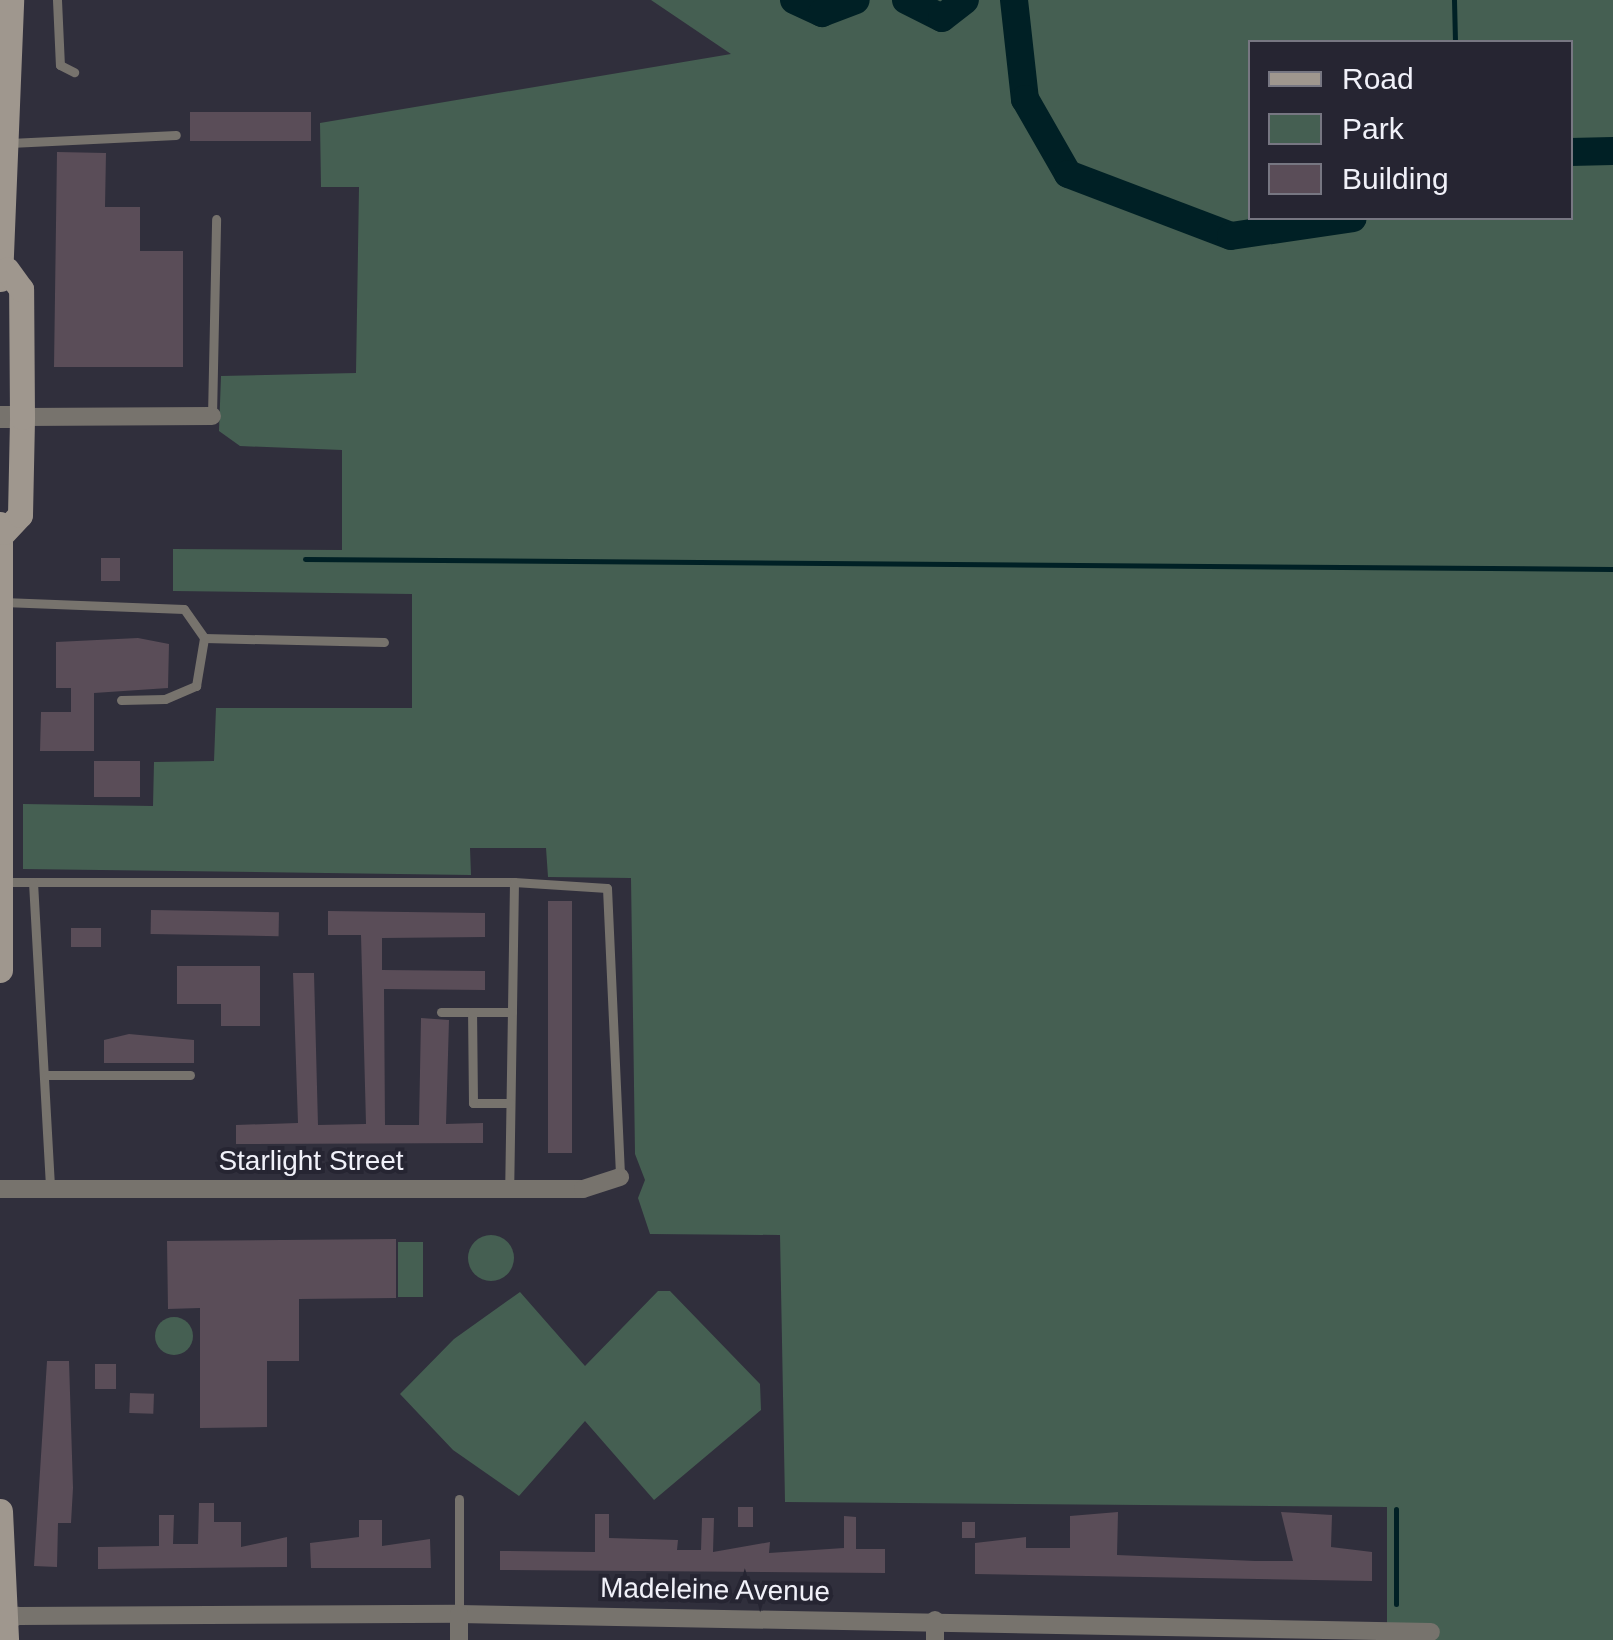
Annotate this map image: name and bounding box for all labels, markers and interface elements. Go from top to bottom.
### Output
legend [1248,40,1573,220]
text: Road [1342,62,1414,95]
text: Park [1342,112,1404,145]
text: Building [1342,162,1449,195]
street label: Starlight Street [218,1144,404,1178]
street label: Madeleine Avenue [599,1571,831,1609]

